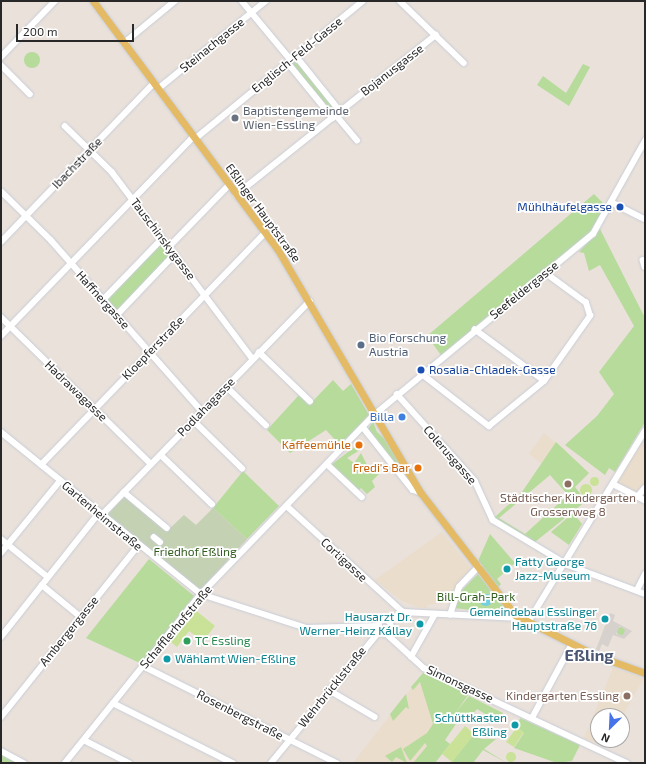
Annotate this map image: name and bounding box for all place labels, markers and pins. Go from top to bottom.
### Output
place label: Baptistengemeinde Wien-Essling [243,104,349,132]
marker: Baptistengemeinde Wien-Essling [230,113,240,123]
place label: Mühlhäufelgasse [517,200,612,214]
marker: Mühlhäufelgasse [615,202,625,212]
place label: Bio Forschung Austria [369,331,446,359]
marker: Bio Forschung Austria [356,340,366,350]
place label: Rosalia-Chladek-Gasse [429,363,556,377]
marker: Rosalia-Chladek-Gasse [416,365,426,375]
place label: Billa [370,410,394,424]
marker: Billa [397,412,407,422]
place label: Kaffeemühle [282,438,351,452]
marker: Kaffeemühle [354,440,364,450]
place label: Fredi's Bar [353,461,410,475]
marker: Fredi's Bar [413,463,423,473]
marker: Städtischer Kindergarten Grosserweg 8 [563,479,573,489]
place label: Städtischer Kindergarten Grosserweg 8 [500,491,636,519]
place label: Fatty George Jazz-Museum [515,555,590,583]
marker: Fatty George Jazz-Museum [502,564,512,574]
place label: Gemeindebau Esslinger Hauptstraße 76 [470,605,597,633]
place label: Hausarzt Dr. Werner-Heinz Kállay [300,610,412,638]
marker: Gemeindebau Esslinger Hauptstraße 76 [600,614,610,624]
marker: Hausarzt Dr. Werner-Heinz Kállay [415,619,425,629]
place label: TC Essling [195,634,250,648]
marker: TC Essling [182,636,192,646]
place label: Wählamt Wien-Eßling [175,652,296,666]
marker: Wählamt Wien-Eßling [162,654,172,664]
place label: Kindergarten Essling [506,689,619,703]
marker: Kindergarten Essling [622,691,632,701]
place label: Schüttkasten Eßling [435,711,507,739]
marker: Schüttkasten Eßling [510,720,520,730]

